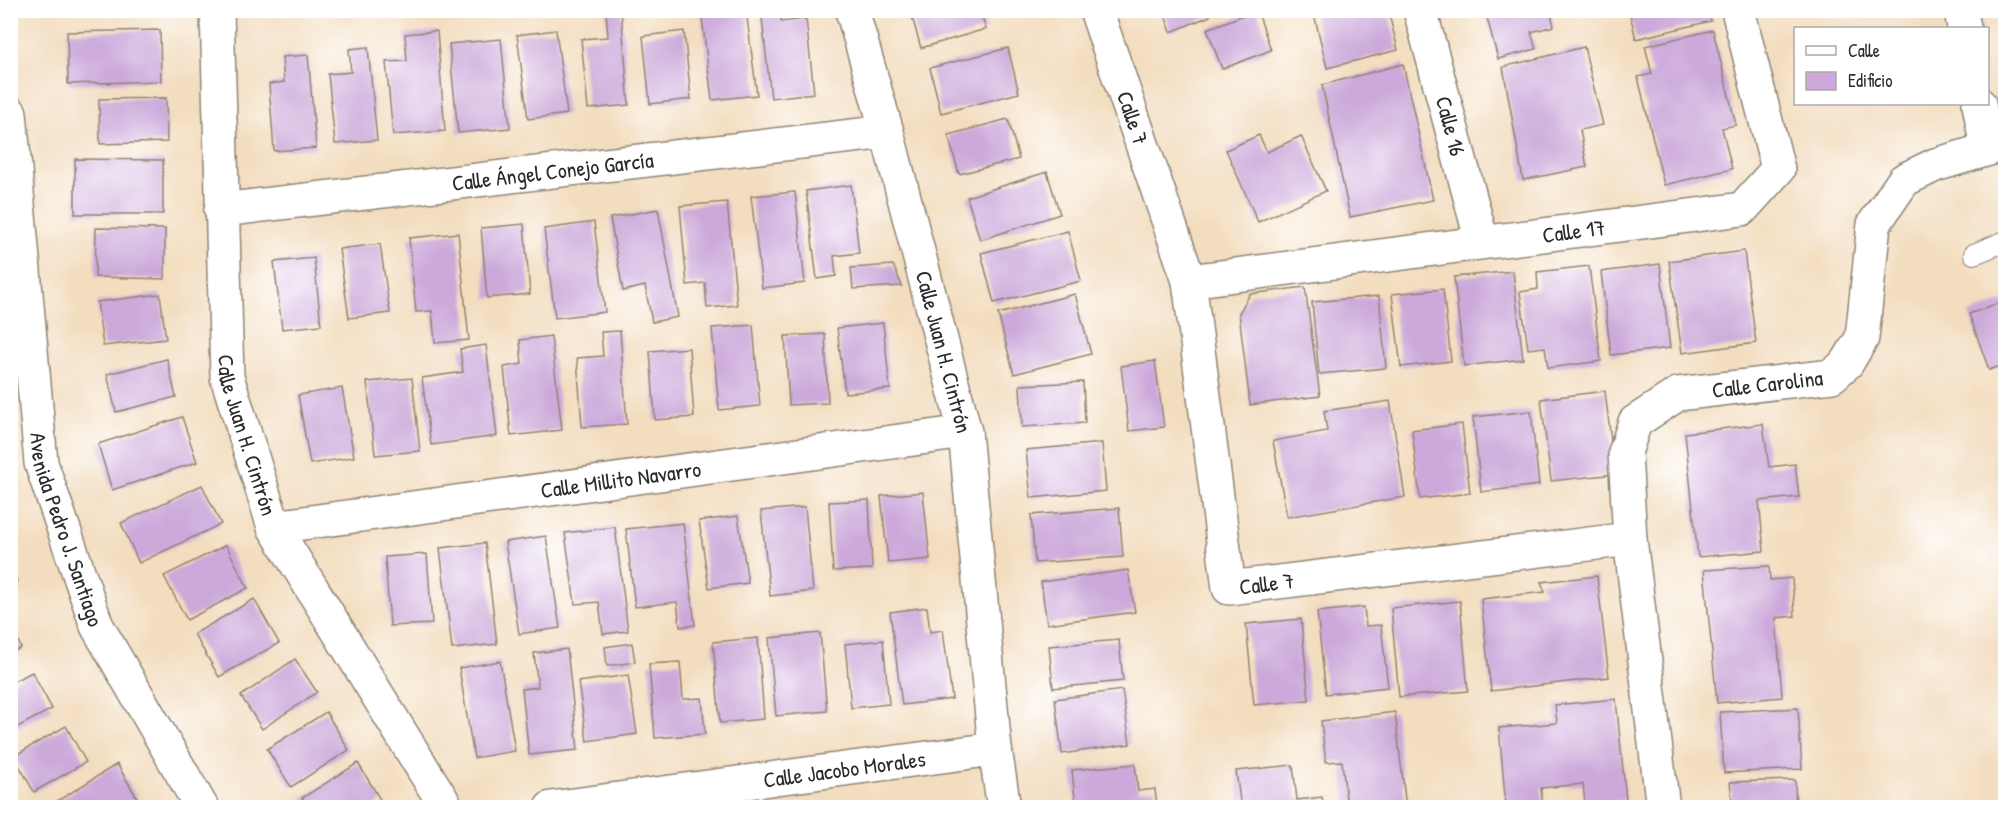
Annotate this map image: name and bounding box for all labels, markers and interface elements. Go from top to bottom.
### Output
legend [1794,27,1989,105]
text: Calle [1848,38,1880,63]
text: Edificio [1848,68,1892,93]
street label: Calle 7 [1110,87,1156,149]
street label: Calle 16 [1429,93,1473,159]
street label: Calle Ángel Conejo García [450,144,656,198]
street label: Calle 17 [1541,212,1607,250]
street label: Calle Juan H. Cintrón [909,267,980,436]
street label: Calle Juan H. Cintrón [211,354,284,519]
street label: Calle Carolina [1710,362,1825,405]
street label: Avenida Pedro J. Santiago [23,431,111,630]
street label: Calle Millito Navarro [539,453,703,505]
street label: Calle 7 [1238,565,1296,602]
street label: Calle Jacobo Morales [761,743,927,795]

